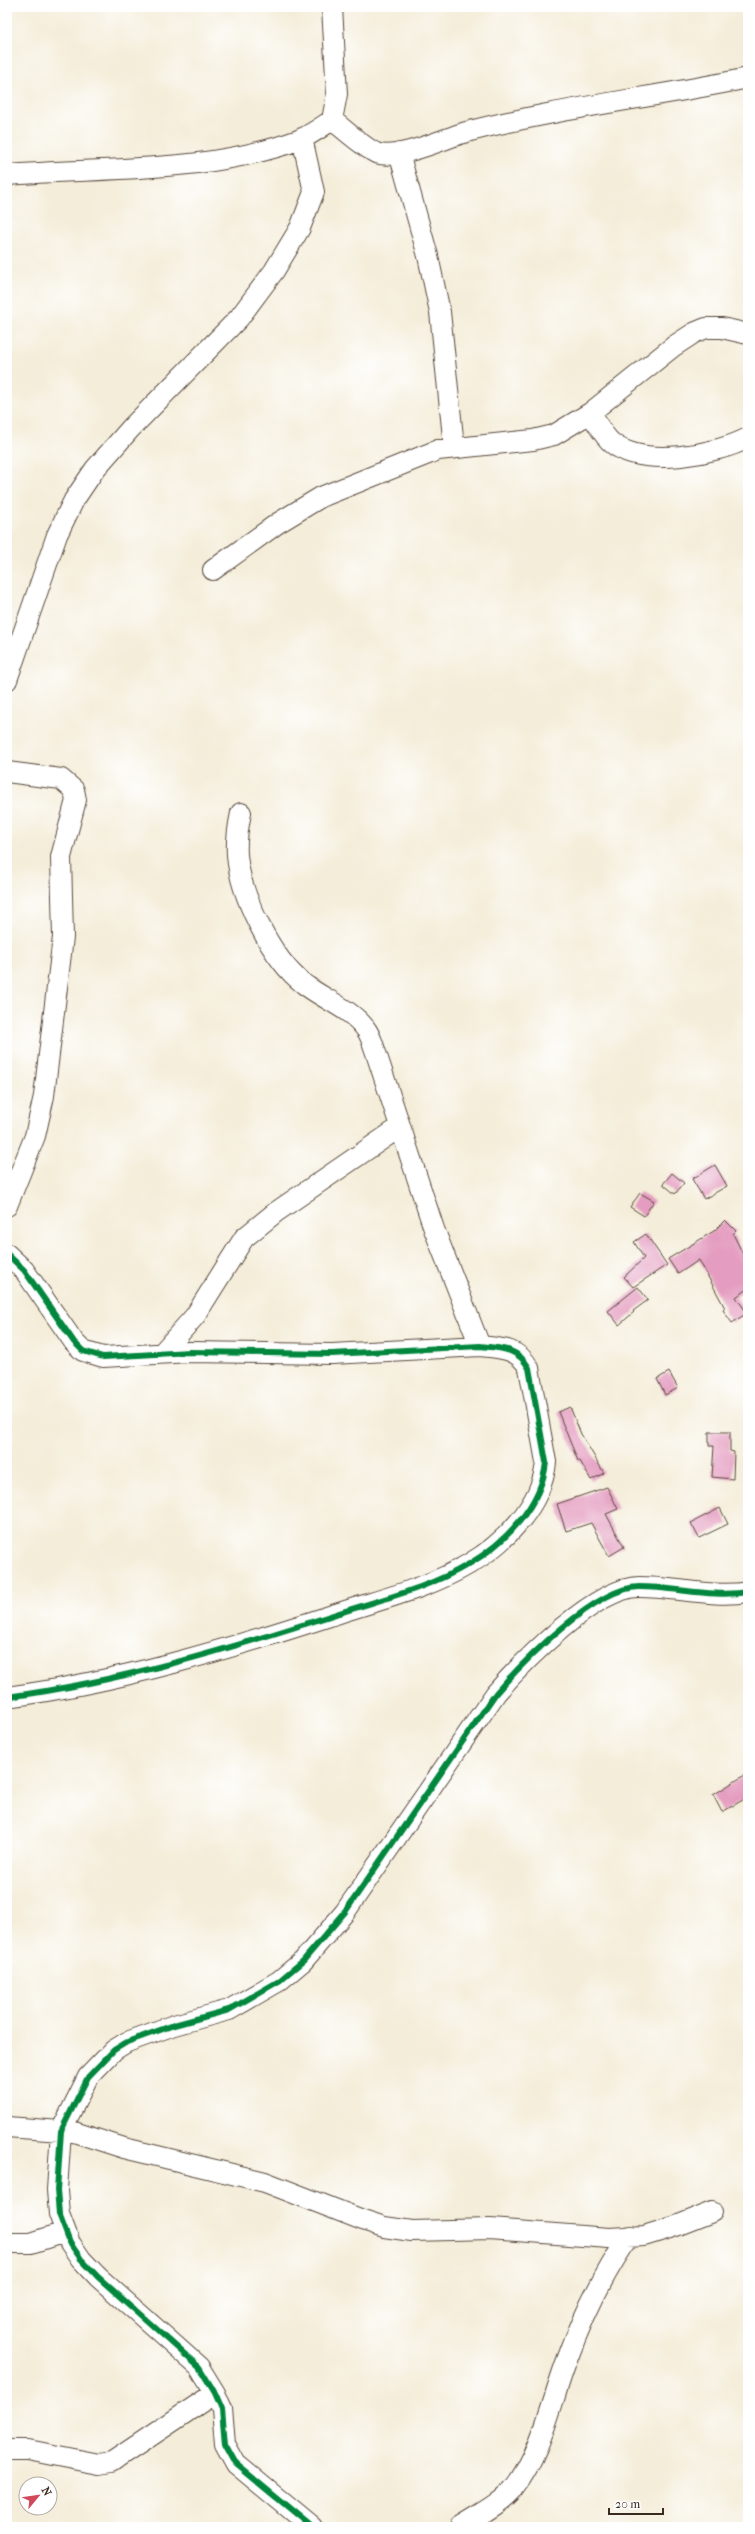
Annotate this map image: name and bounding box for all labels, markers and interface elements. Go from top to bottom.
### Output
north arrow [18,2476,58,2516]
text: N [39,2485,54,2499]
scale bar [609,2490,663,2516]
text: 20 m [615,2497,640,2511]

